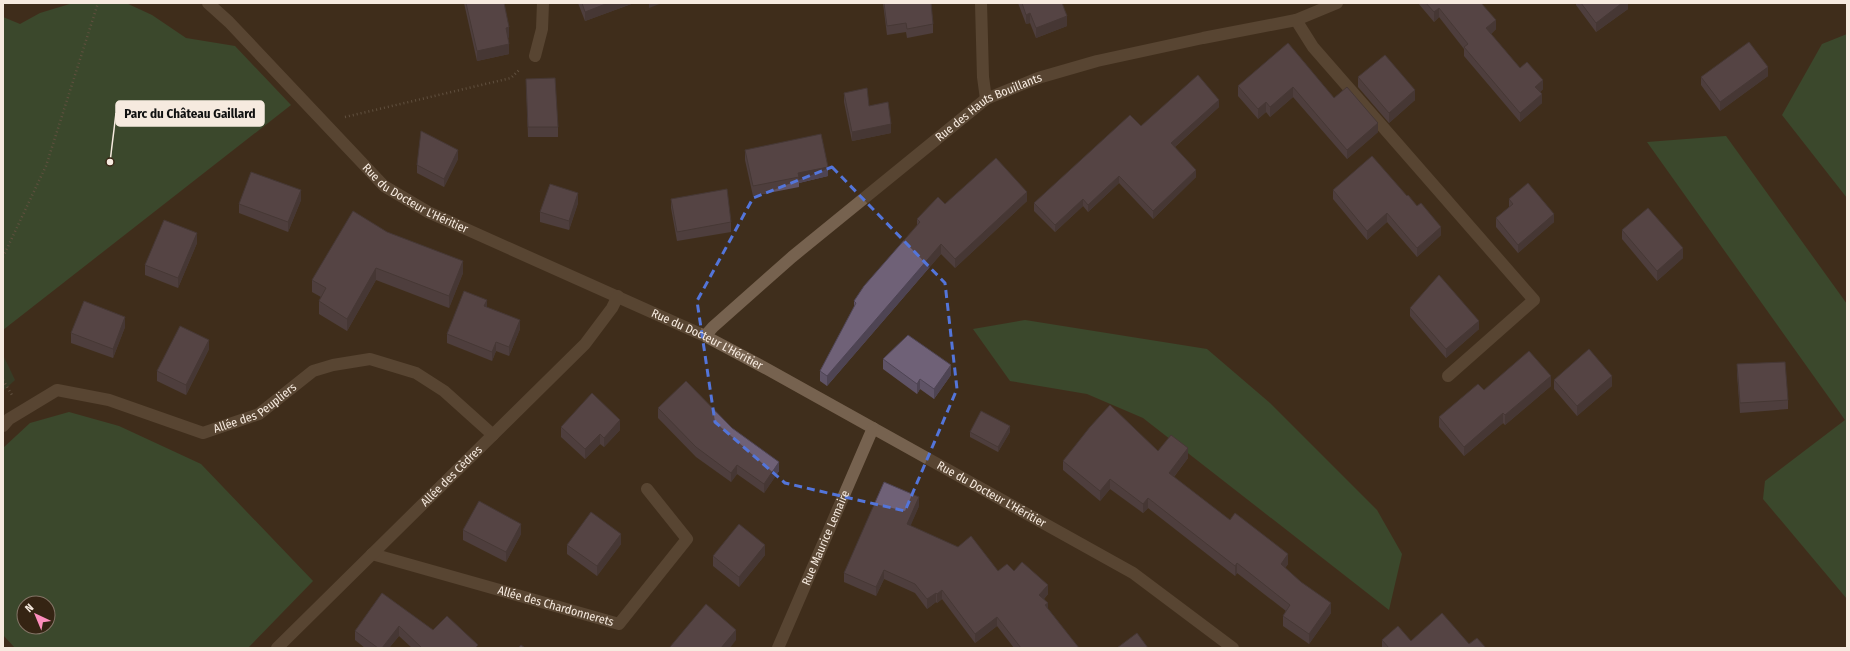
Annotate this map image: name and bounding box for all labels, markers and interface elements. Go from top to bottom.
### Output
street label: Rue des Hauts Bouillants [932,70,1043,144]
callout: Parc du Château Gaillard [116,101,264,126]
text: Parc du Château Gaillard [124,106,256,121]
street label: Rue du Docteur L'Héritier [359,161,471,236]
street label: Rue du Docteur L'Héritier [649,306,766,373]
street label: Allée des Peupliers [212,380,299,436]
street label: Allée des Cèdres [418,443,485,509]
street label: Rue du Docteur L'Héritier [935,458,1049,531]
street label: Rue Maurice Lemaire [799,488,852,588]
street label: Allée des Chardonnerets [496,583,615,629]
north arrow [16,595,56,635]
text: N [23,601,36,615]

